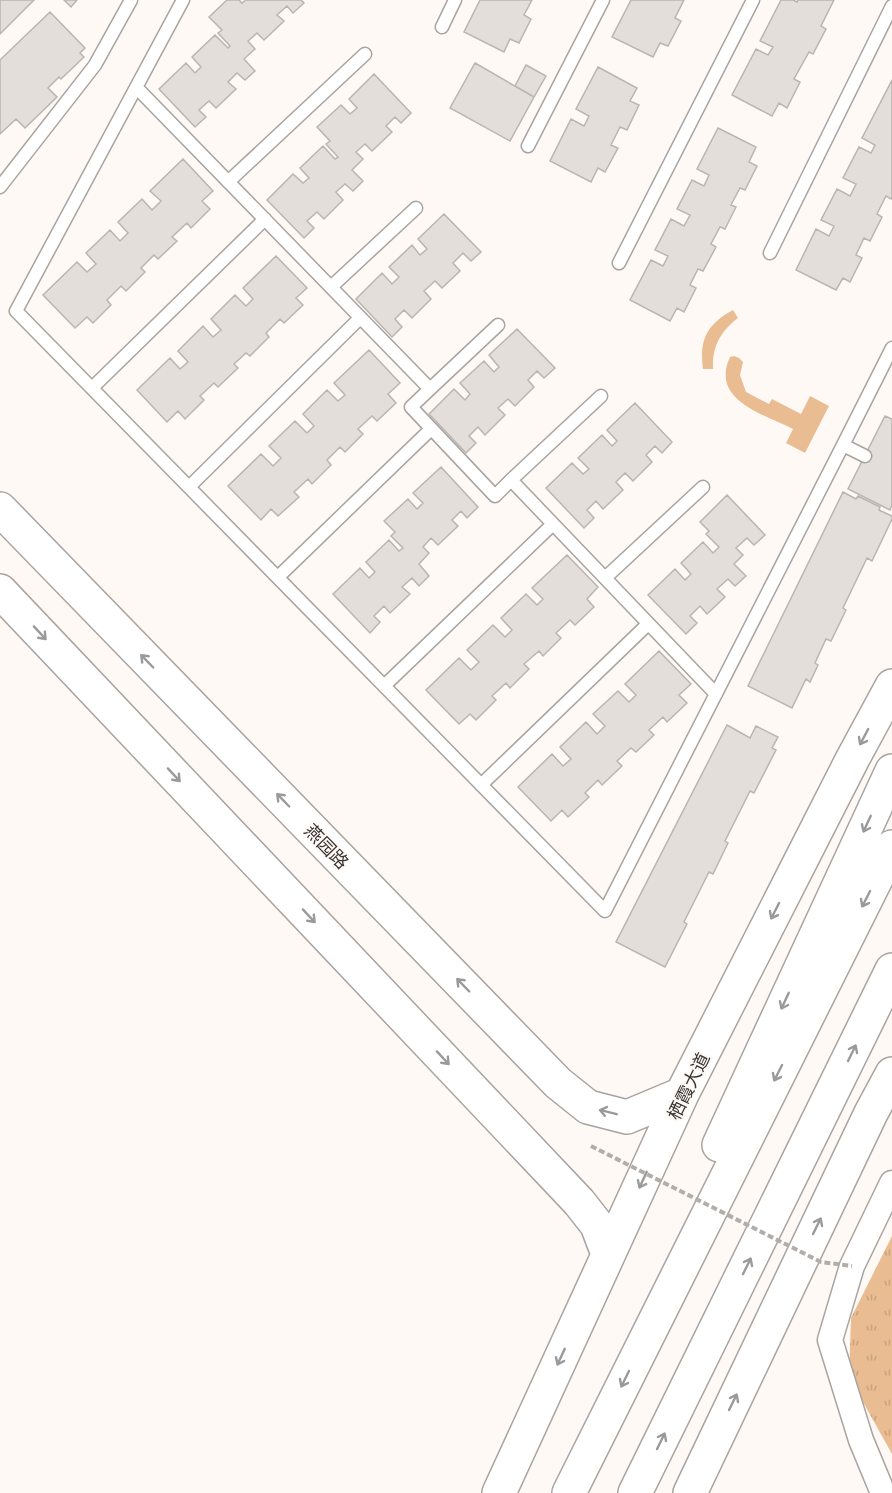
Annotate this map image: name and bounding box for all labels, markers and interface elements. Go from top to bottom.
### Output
one-way arrow [33,626,47,641]
one-way arrow [140,653,155,668]
one-way arrow [858,728,869,746]
one-way arrow [167,767,181,782]
one-way arrow [276,793,291,808]
one-way arrow [861,815,873,833]
street label: 燕园路 [300,819,354,873]
one-way arrow [859,890,871,908]
one-way arrow [769,902,781,920]
one-way arrow [301,909,316,924]
one-way arrow [456,978,470,993]
one-way arrow [779,992,790,1010]
one-way arrow [846,1044,858,1062]
street label: 栖霞大道 [662,1049,714,1123]
one-way arrow [436,1050,450,1065]
one-way arrow [772,1064,784,1082]
one-way arrow [599,1105,618,1117]
one-way arrow [636,1171,648,1189]
one-way arrow [812,1218,824,1236]
one-way arrow [741,1257,753,1275]
one-way arrow [555,1348,566,1366]
one-way arrow [619,1370,631,1388]
one-way arrow [728,1394,740,1412]
one-way arrow [655,1432,667,1450]

